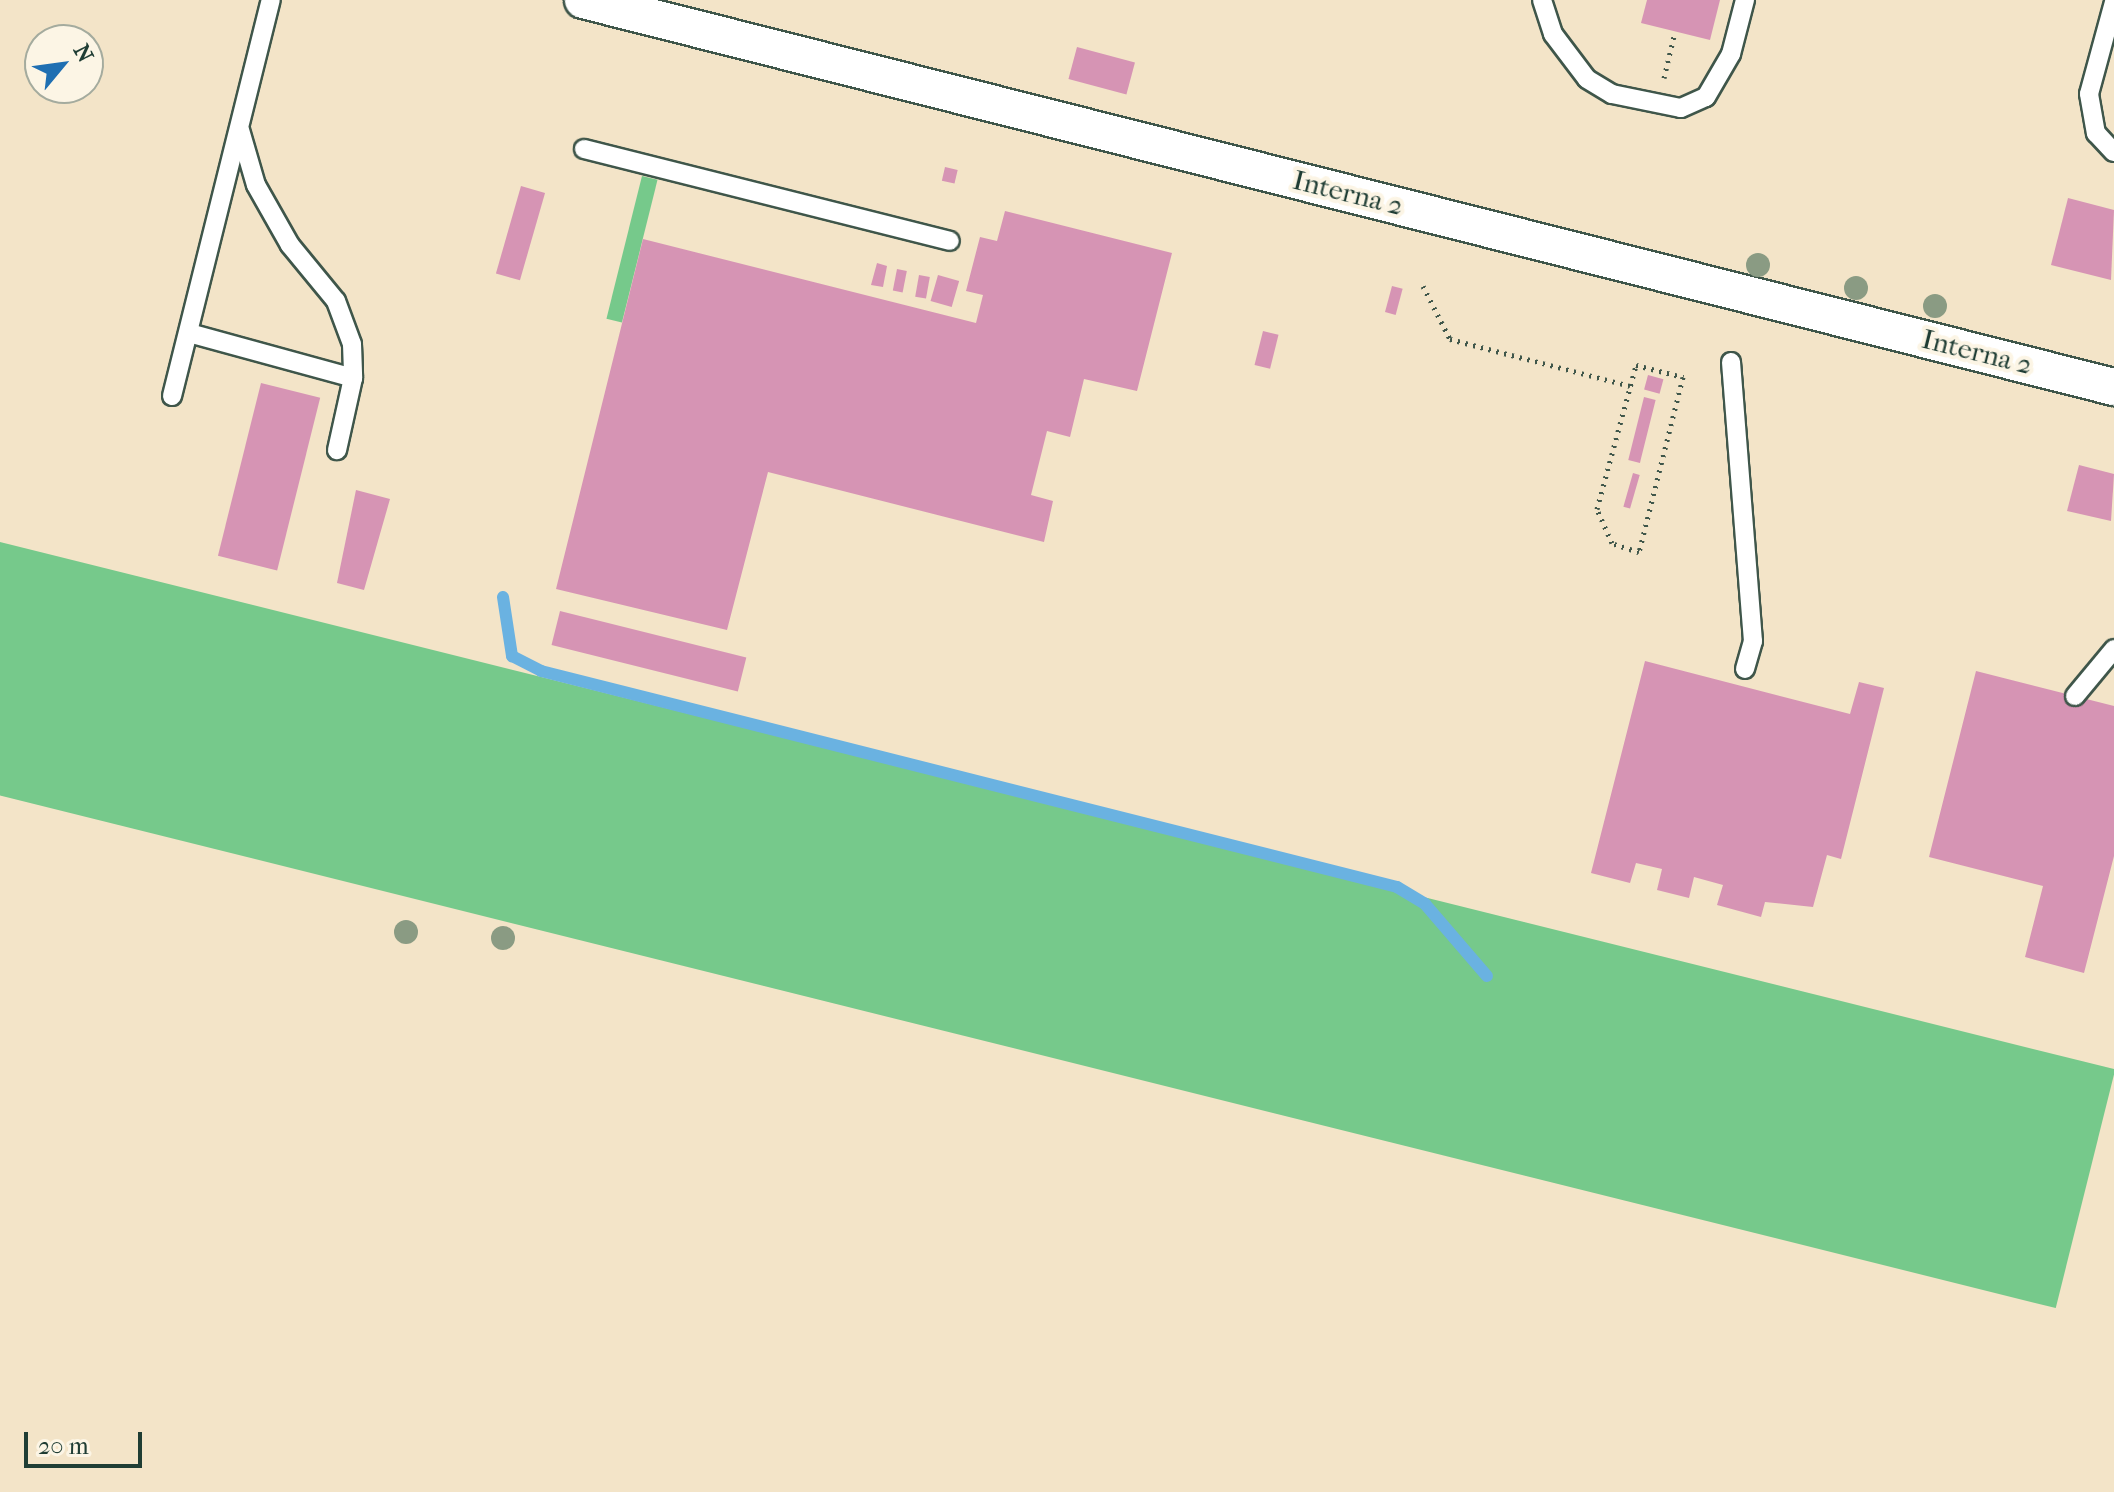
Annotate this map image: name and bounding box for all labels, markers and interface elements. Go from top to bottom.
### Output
north arrow [24,24,104,104]
text: N [68,40,99,67]
street label: Interna 2 [1289,163,1407,223]
street label: Interna 2 [1918,322,2036,382]
scale bar [28,1416,146,1466]
text: 20 m [38,1432,89,1460]

